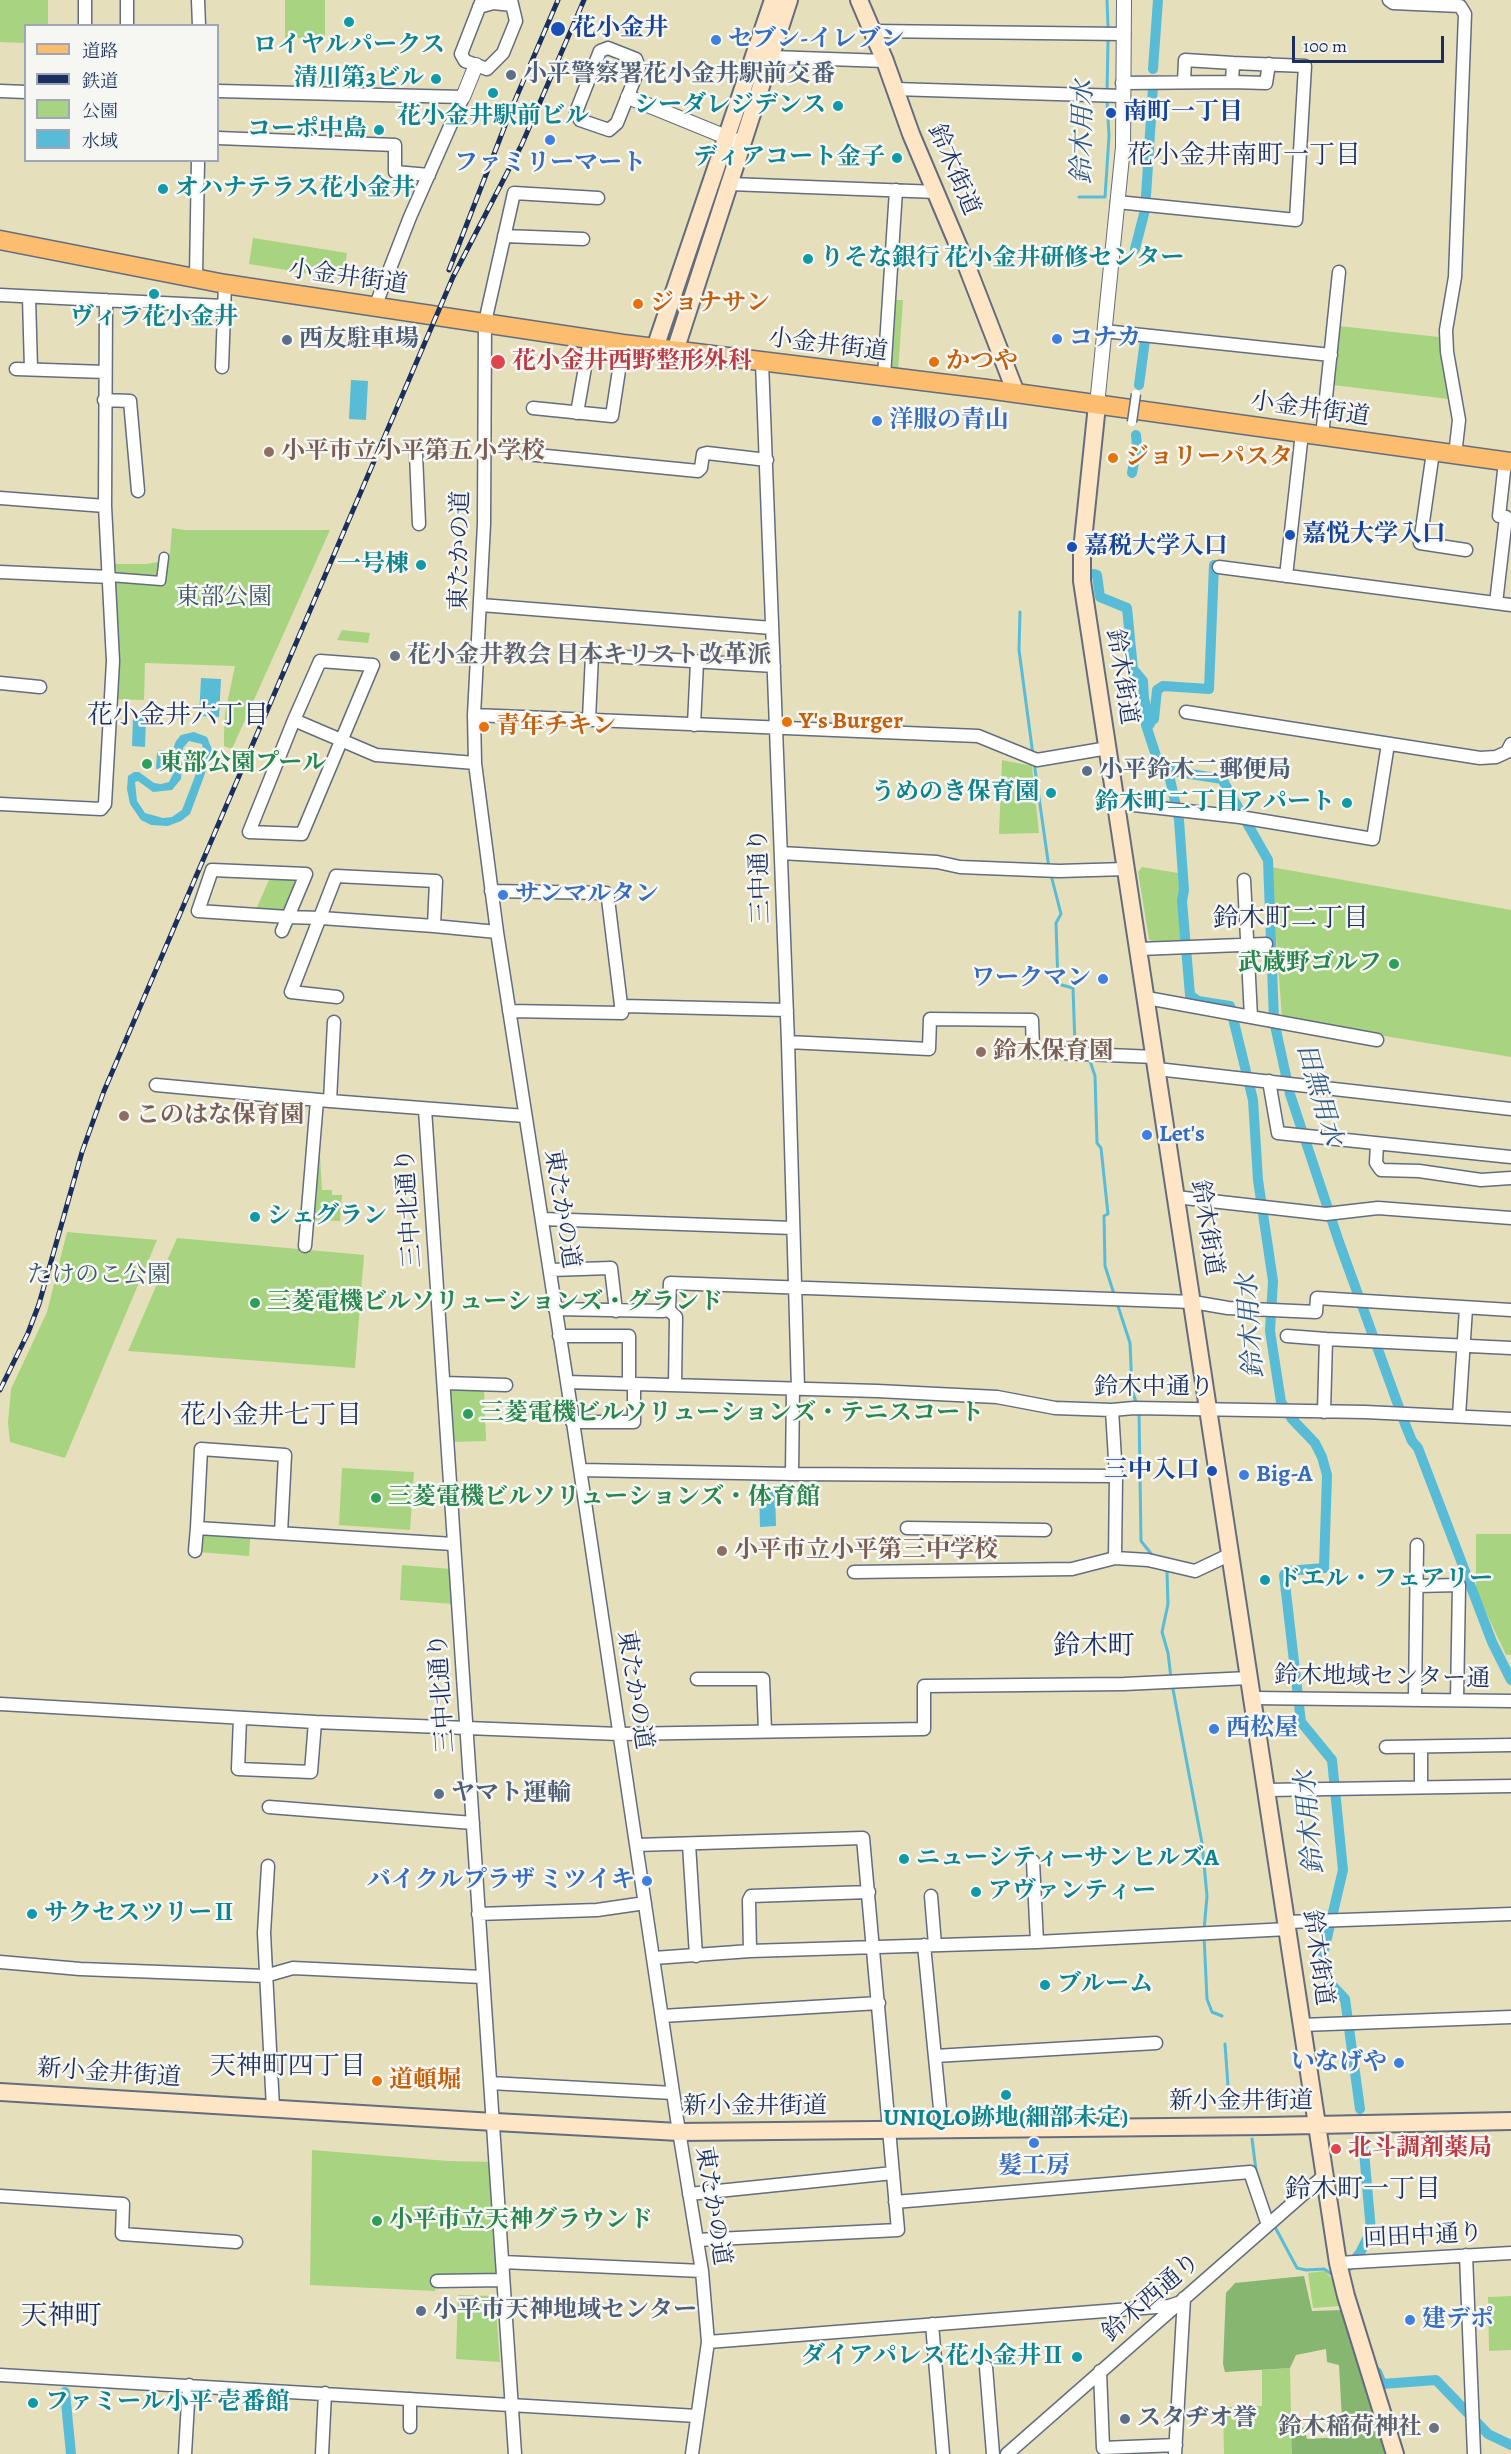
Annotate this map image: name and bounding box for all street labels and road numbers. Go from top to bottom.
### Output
street label: 鈴木街道 [921,120,985,220]
street label: 小金井街道 [287,255,409,301]
street label: 小金井街道 [767,324,889,368]
street label: 小金井街道 [1249,387,1371,433]
street label: 東たかの道 [446,491,476,611]
street label: 鈴木街道 [1099,627,1143,727]
street label: 三中通り [745,828,777,924]
street label: 三中北通り [391,1147,429,1269]
street label: 東たかの道 [537,1147,585,1271]
street label: 鈴木街道 [1184,1178,1228,1278]
street label: 鈴木中通り [1094,1374,1214,1402]
street label: 東たかの道 [610,1628,658,1752]
street label: 三中北通り [424,1632,462,1754]
street label: 鈴木地域センター通 [1274,1662,1490,1694]
street label: 鈴木街道 [1296,1908,1338,2008]
street label: 新小金井街道 [36,2055,182,2093]
street label: 新小金井街道 [1169,2088,1313,2116]
street label: 新小金井街道 [683,2093,827,2121]
street label: 東たかの道 [688,2144,736,2268]
street label: 回田中通り [1362,2219,1484,2255]
street label: 鈴木西通り [1097,2248,1207,2348]

